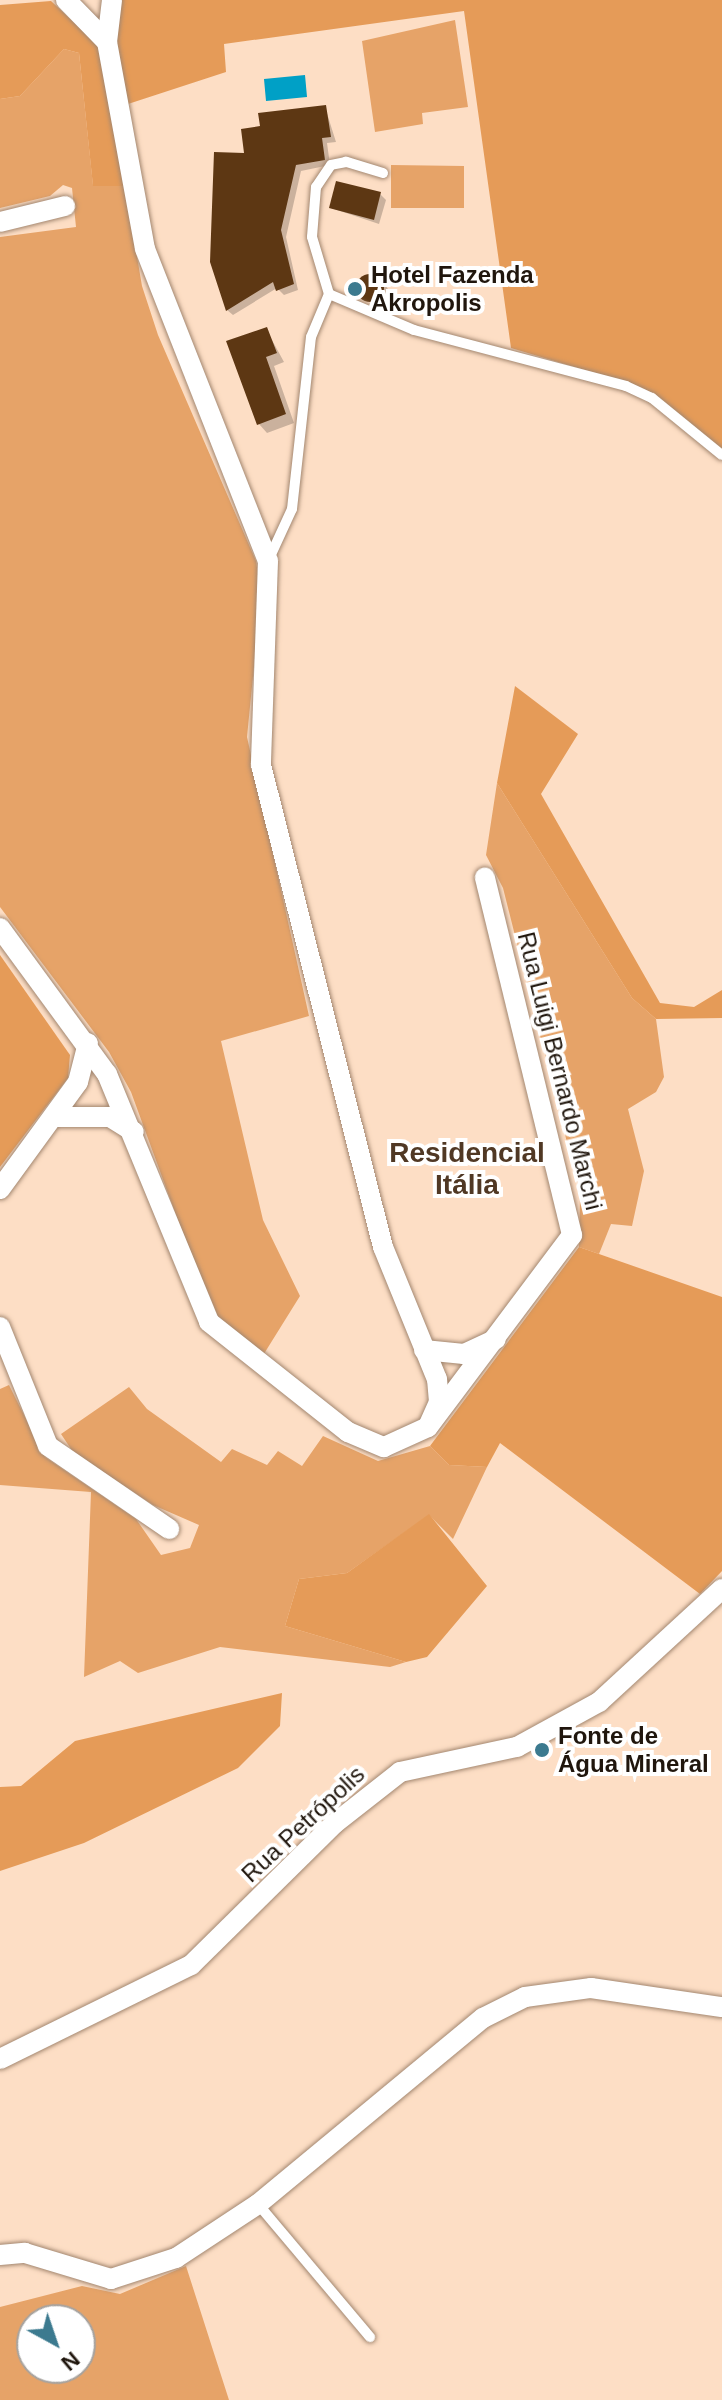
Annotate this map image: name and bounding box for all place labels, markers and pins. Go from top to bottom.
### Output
place label: Hotel Fazenda Akropolis [371,261,534,317]
marker: Hotel Fazenda Akropolis [346,280,364,298]
place label: Fonte de Água Mineral [558,1722,709,1778]
marker: Fonte de Água Mineral [533,1741,551,1759]

